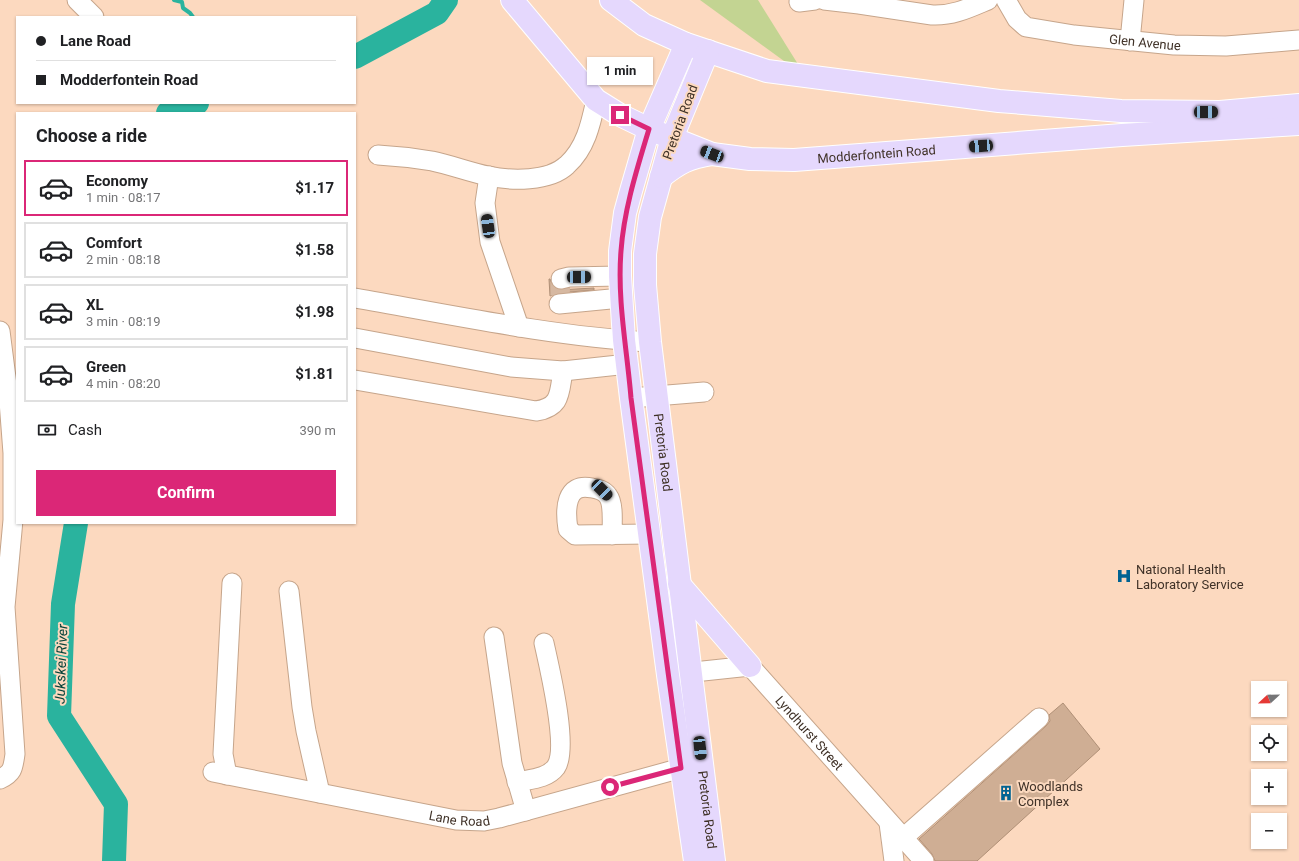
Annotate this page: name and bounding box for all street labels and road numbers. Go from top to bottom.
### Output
street label: Glen Avenue [1108,31,1181,53]
street label: Pretoria Road [660,83,700,161]
street label: Modderfontein Road [817,142,936,166]
street label: Pretoria Road [651,412,676,492]
street label: Lyndhurst Street [773,693,847,773]
street label: Pretoria Road [695,770,720,850]
street label: Lane Road [428,807,491,829]

